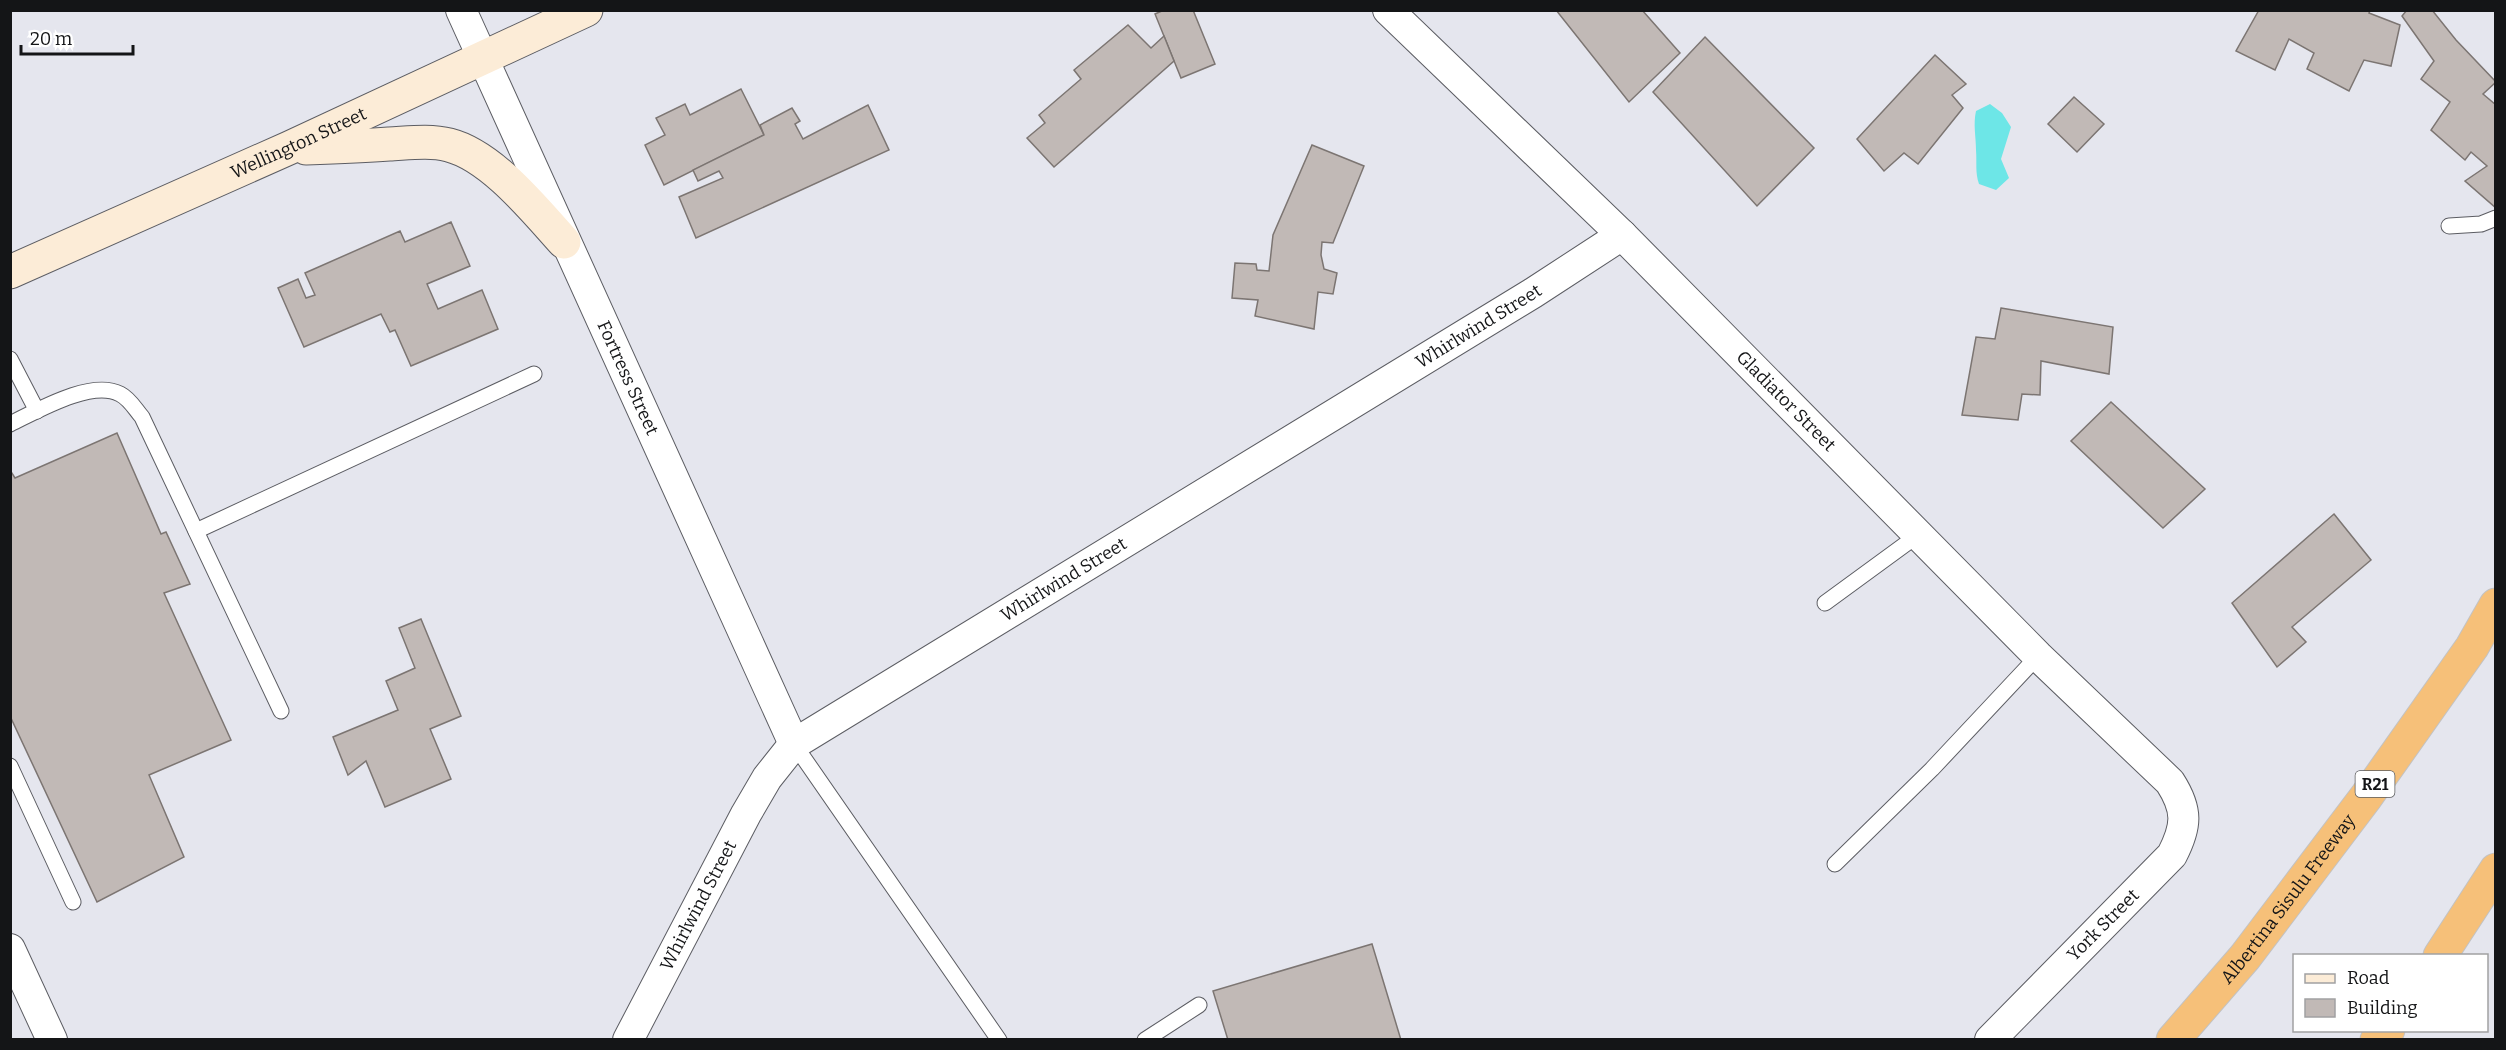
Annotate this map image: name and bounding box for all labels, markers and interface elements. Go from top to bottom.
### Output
scale bar [21,18,134,56]
text: 20 m [30,28,72,50]
street label: Wellington Street [227,102,370,183]
street label: Whirlwind Street [1412,279,1546,373]
street label: Fortress Street [592,317,664,439]
street label: Gladiator Street [1732,346,1841,456]
street label: Whirlwind Street [997,532,1131,626]
road number: R21 [2356,771,2394,797]
street label: Albertina Sisulu Freeway [2216,810,2360,988]
street label: Whirlwind Street [655,836,742,974]
street label: York Street [2062,884,2144,966]
legend [2293,954,2488,1032]
text: Road [2347,967,2390,989]
text: Building [2347,997,2418,1019]

